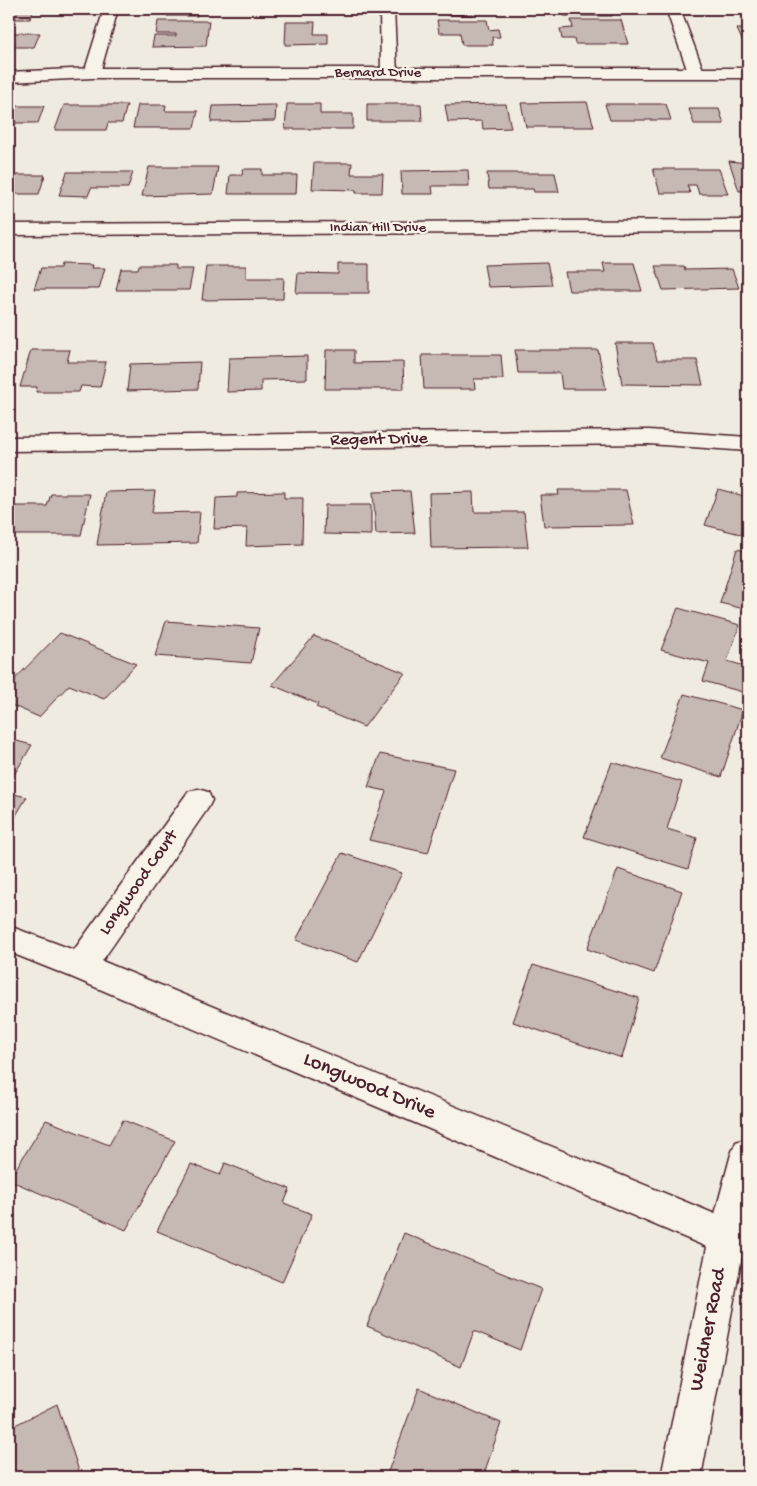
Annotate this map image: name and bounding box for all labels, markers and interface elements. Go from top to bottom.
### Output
street label: Bernard Drive [334,64,422,82]
street label: Indian Hill Drive [330,219,426,237]
street label: Regent Drive [330,429,429,451]
street label: Longwood Court [95,825,184,940]
street label: Longwood Drive [299,1048,440,1127]
street label: Weidner Road [685,1265,733,1394]

